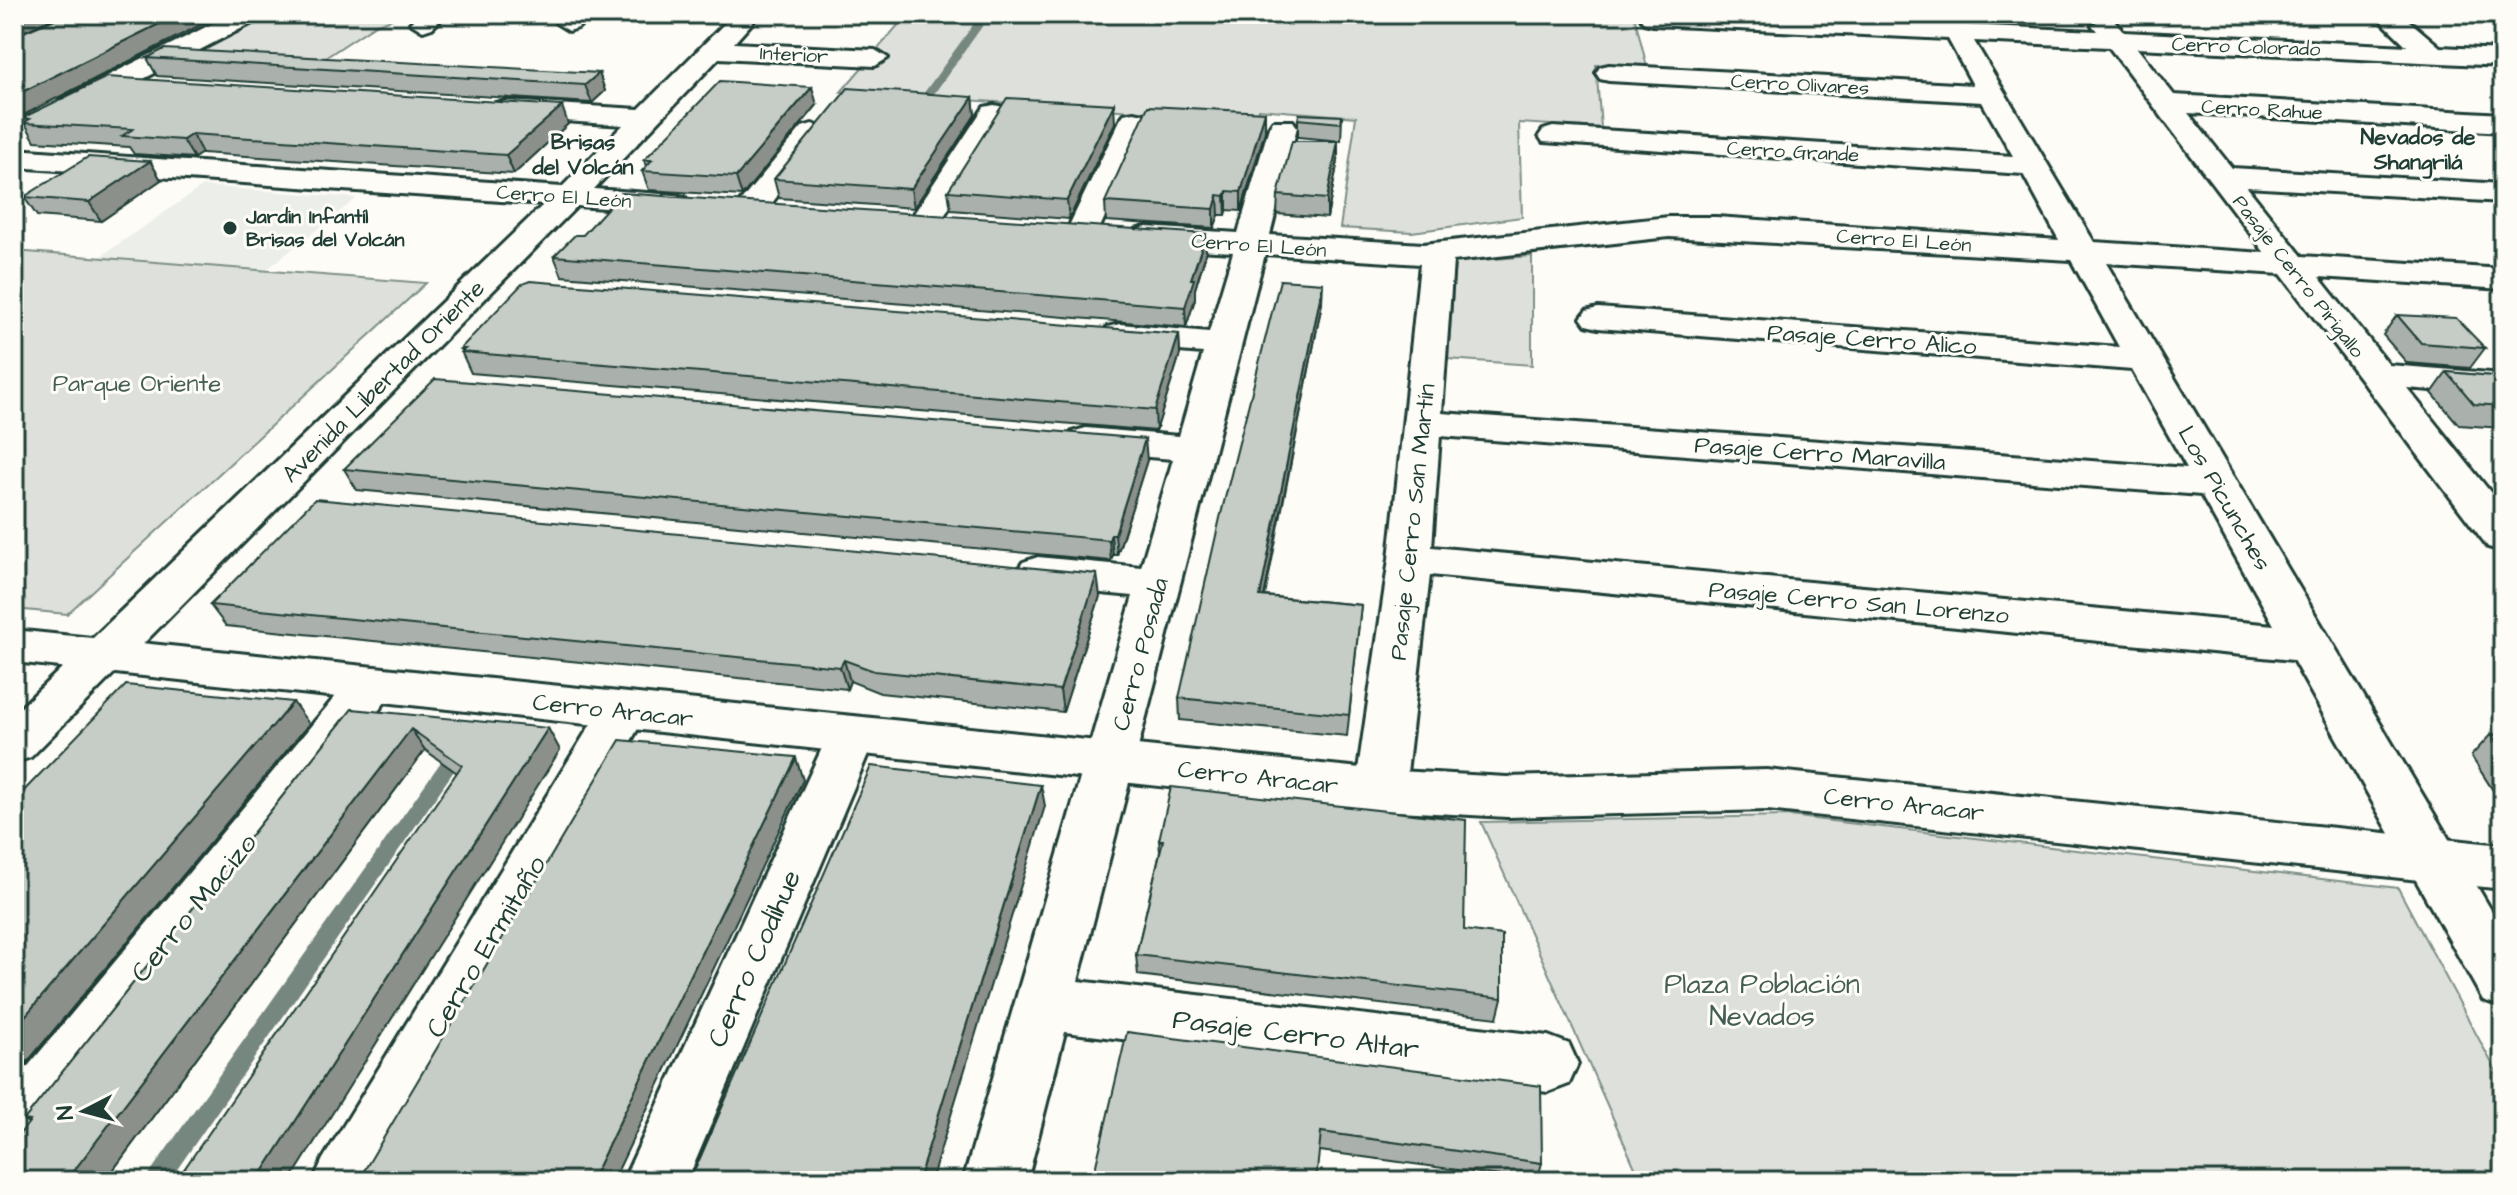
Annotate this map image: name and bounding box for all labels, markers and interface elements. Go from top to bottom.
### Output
street label: Cerro Colorado [2171,30,2321,64]
street label: Interior [759,39,829,71]
street label: Cerro Olivares [1730,67,1870,103]
street label: Cerro Rahue [2200,93,2324,127]
district label: Nevados de Shangrilá [2361,122,2476,179]
district label: Brisas del Volcán [531,127,634,183]
street label: Cerro Grande [1726,135,1860,169]
street label: Cerro El León [496,178,632,216]
street label: Pasaje Cerro Pirigallo [2225,189,2371,365]
place label: Jardin Infantíl Brisas del Volcán [245,203,405,254]
marker: Jardin Infantíl Brisas del Volcán [221,219,239,237]
street label: Cerro El León [1836,222,1972,260]
street label: Cerro El León [1191,227,1327,265]
street label: Avenida Libertad Oriente [274,272,493,491]
street label: Pasaje Cerro Alico [1766,316,1978,364]
park label: Parque Oriente [53,367,221,401]
street label: Pasaje Cerro San Martín [1382,382,1444,662]
street label: Los Picunches [2169,420,2279,577]
street label: Pasaje Cerro Maravilla [1693,428,1947,480]
street label: Pasaje Cerro San Lorenzo [1707,573,2011,633]
street label: Cerro Posada [1104,574,1178,735]
street label: Cerro Aracar [531,686,695,736]
street label: Cerro Aracar [1176,753,1340,803]
street label: Cerro Aracar [1822,780,1986,830]
street label: Cerro Macizo [122,825,267,991]
street label: Cerro Ermitaño [416,848,556,1045]
street label: Cerro Codihue [698,864,811,1053]
park label: Plaza Población Nevados [1664,965,1860,1036]
street label: Pasaje Cerro Altar [1170,1000,1421,1069]
north arrow [44,1071,124,1151]
text: N [49,1104,82,1121]

